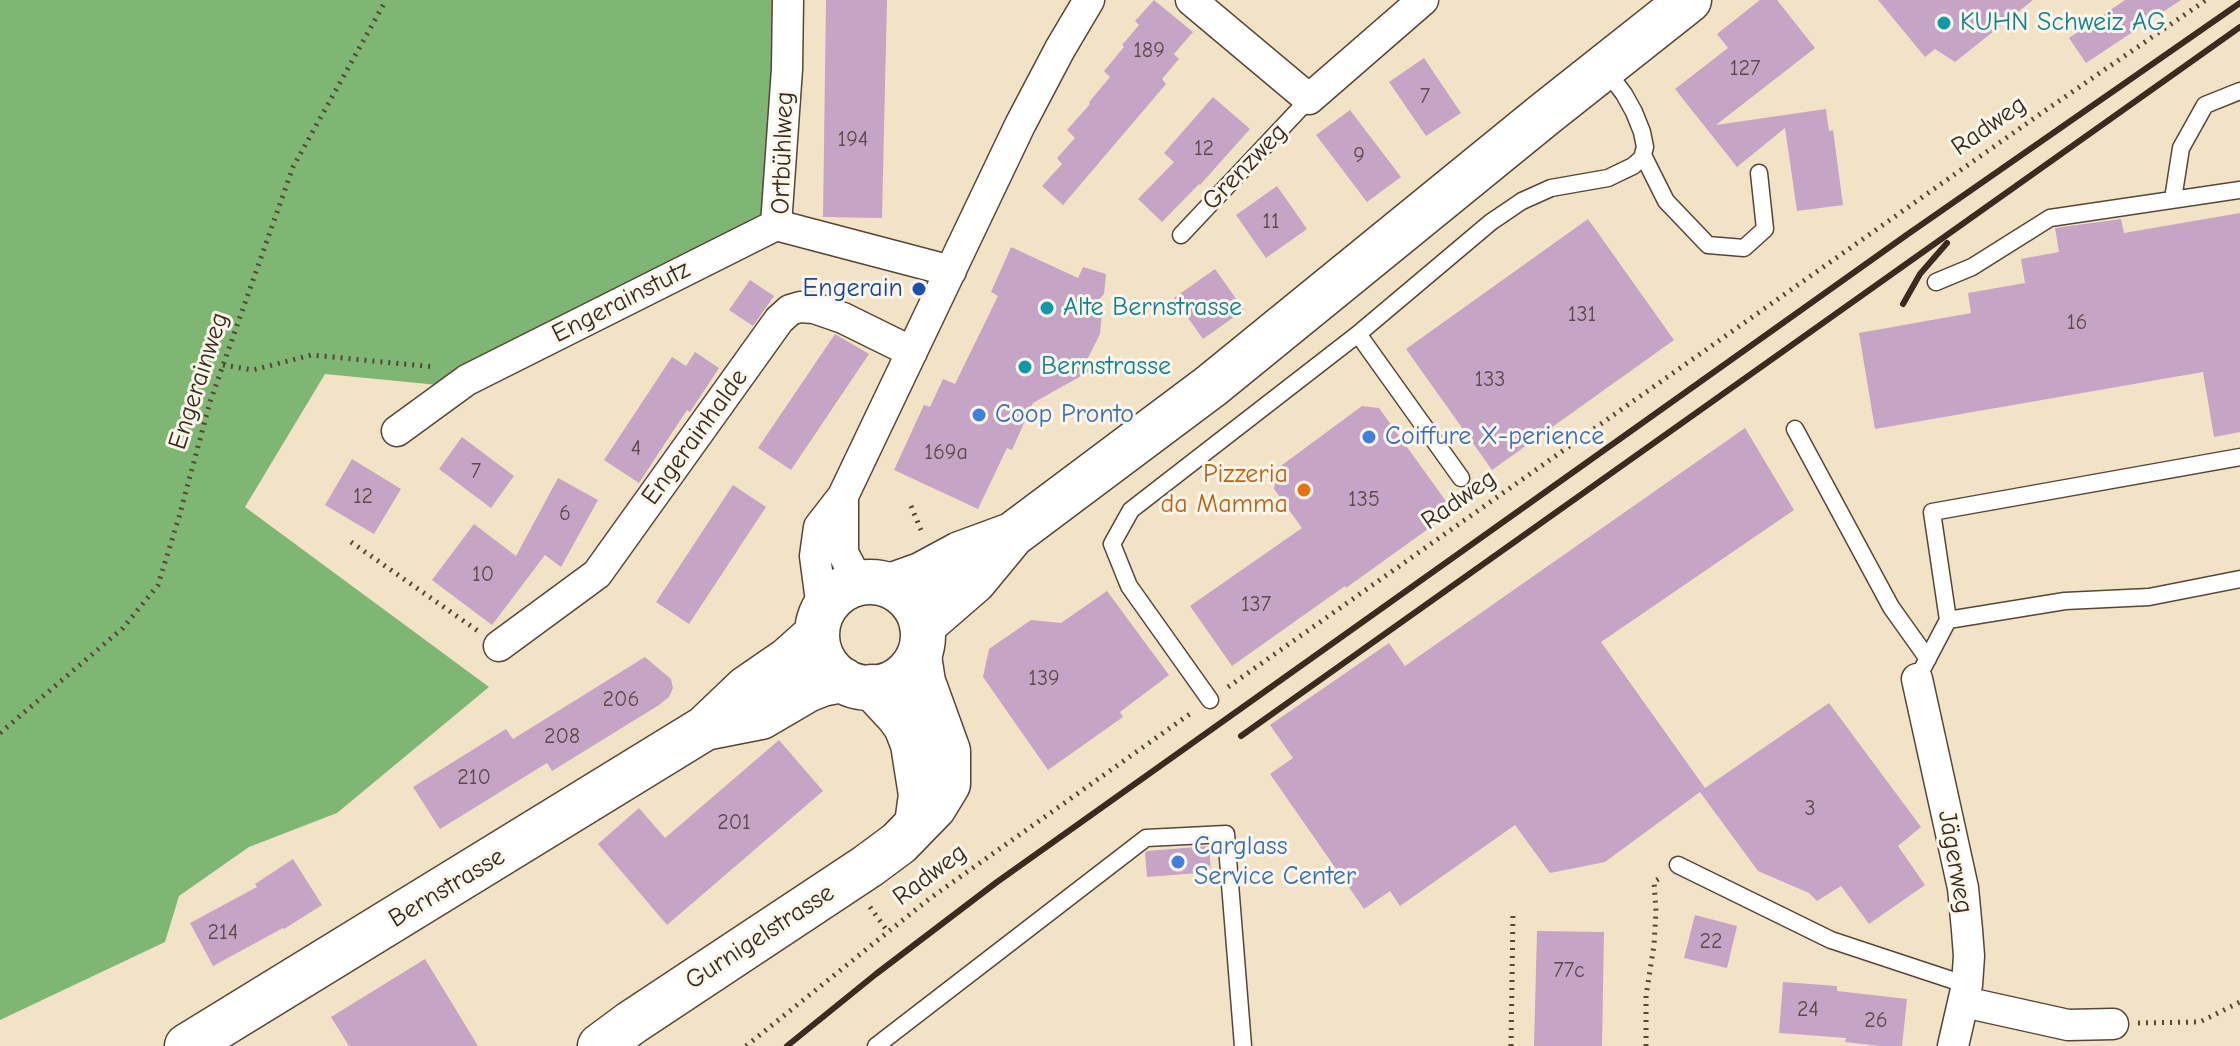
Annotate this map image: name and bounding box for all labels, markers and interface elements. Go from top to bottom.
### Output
place label: KUHN Schweiz AG [1960,7,2166,39]
marker: KUHN Schweiz AG [1935,14,1953,32]
house number: 189 [1133,38,1165,64]
house number: 127 [1730,56,1760,82]
house number: 7 [1420,84,1430,110]
street label: Radweg [1946,89,2032,163]
street label: Ortbühlweg [765,91,801,215]
street label: Grenzweg [1196,117,1294,217]
house number: 194 [837,127,869,153]
house number: 12 [1194,136,1214,162]
house number: 9 [1353,143,1365,169]
house number: 11 [1262,209,1280,235]
street label: Engerainstutz [547,254,695,350]
place label: Engerain [803,273,903,305]
marker: Engerain [910,280,928,298]
place label: Alte Bernstrasse [1063,292,1242,324]
marker: Alte Bernstrasse [1038,299,1056,317]
house number: 131 [1568,302,1596,328]
street label: Engerainweg [162,309,236,453]
house number: 16 [2067,310,2087,336]
place label: Bernstrasse [1041,351,1171,383]
marker: Bernstrasse [1016,358,1034,376]
street label: Engerainhalde [635,363,755,511]
house number: 133 [1475,367,1505,393]
place label: Coop Pronto [995,399,1134,431]
marker: Coop Pronto [970,406,988,424]
place label: Coiffure X-perience [1385,421,1604,453]
marker: Coiffure X-perience [1360,428,1378,446]
house number: 4 [631,436,641,462]
house number: 169a [924,440,968,466]
house number: 7 [471,459,481,485]
place label: Pizzeria da Mamma [1160,459,1288,520]
street label: Radweg [1416,463,1502,537]
marker: Pizzeria da Mamma [1295,481,1313,499]
house number: 12 [353,484,373,510]
house number: 135 [1348,487,1380,513]
house number: 6 [559,501,571,527]
house number: 10 [472,562,494,588]
house number: 137 [1241,592,1271,618]
house number: 139 [1028,666,1060,692]
house number: 206 [603,687,639,713]
house number: 208 [544,724,580,750]
house number: 210 [457,765,491,791]
house number: 3 [1804,796,1816,822]
street label: Jägerweg [1931,808,1979,916]
house number: 201 [717,810,751,836]
place label: Carglass Service Center [1194,831,1356,892]
street label: Radweg [887,837,973,913]
street label: Bernstrasse [383,841,511,935]
marker: Carglass Service Center [1169,853,1187,871]
street label: Gurnigelstrasse [680,877,840,997]
house number: 214 [208,920,238,946]
house number: 22 [1699,929,1723,955]
house number: 77c [1553,958,1585,984]
house number: 24 [1797,997,1819,1023]
house number: 26 [1864,1008,1888,1034]

